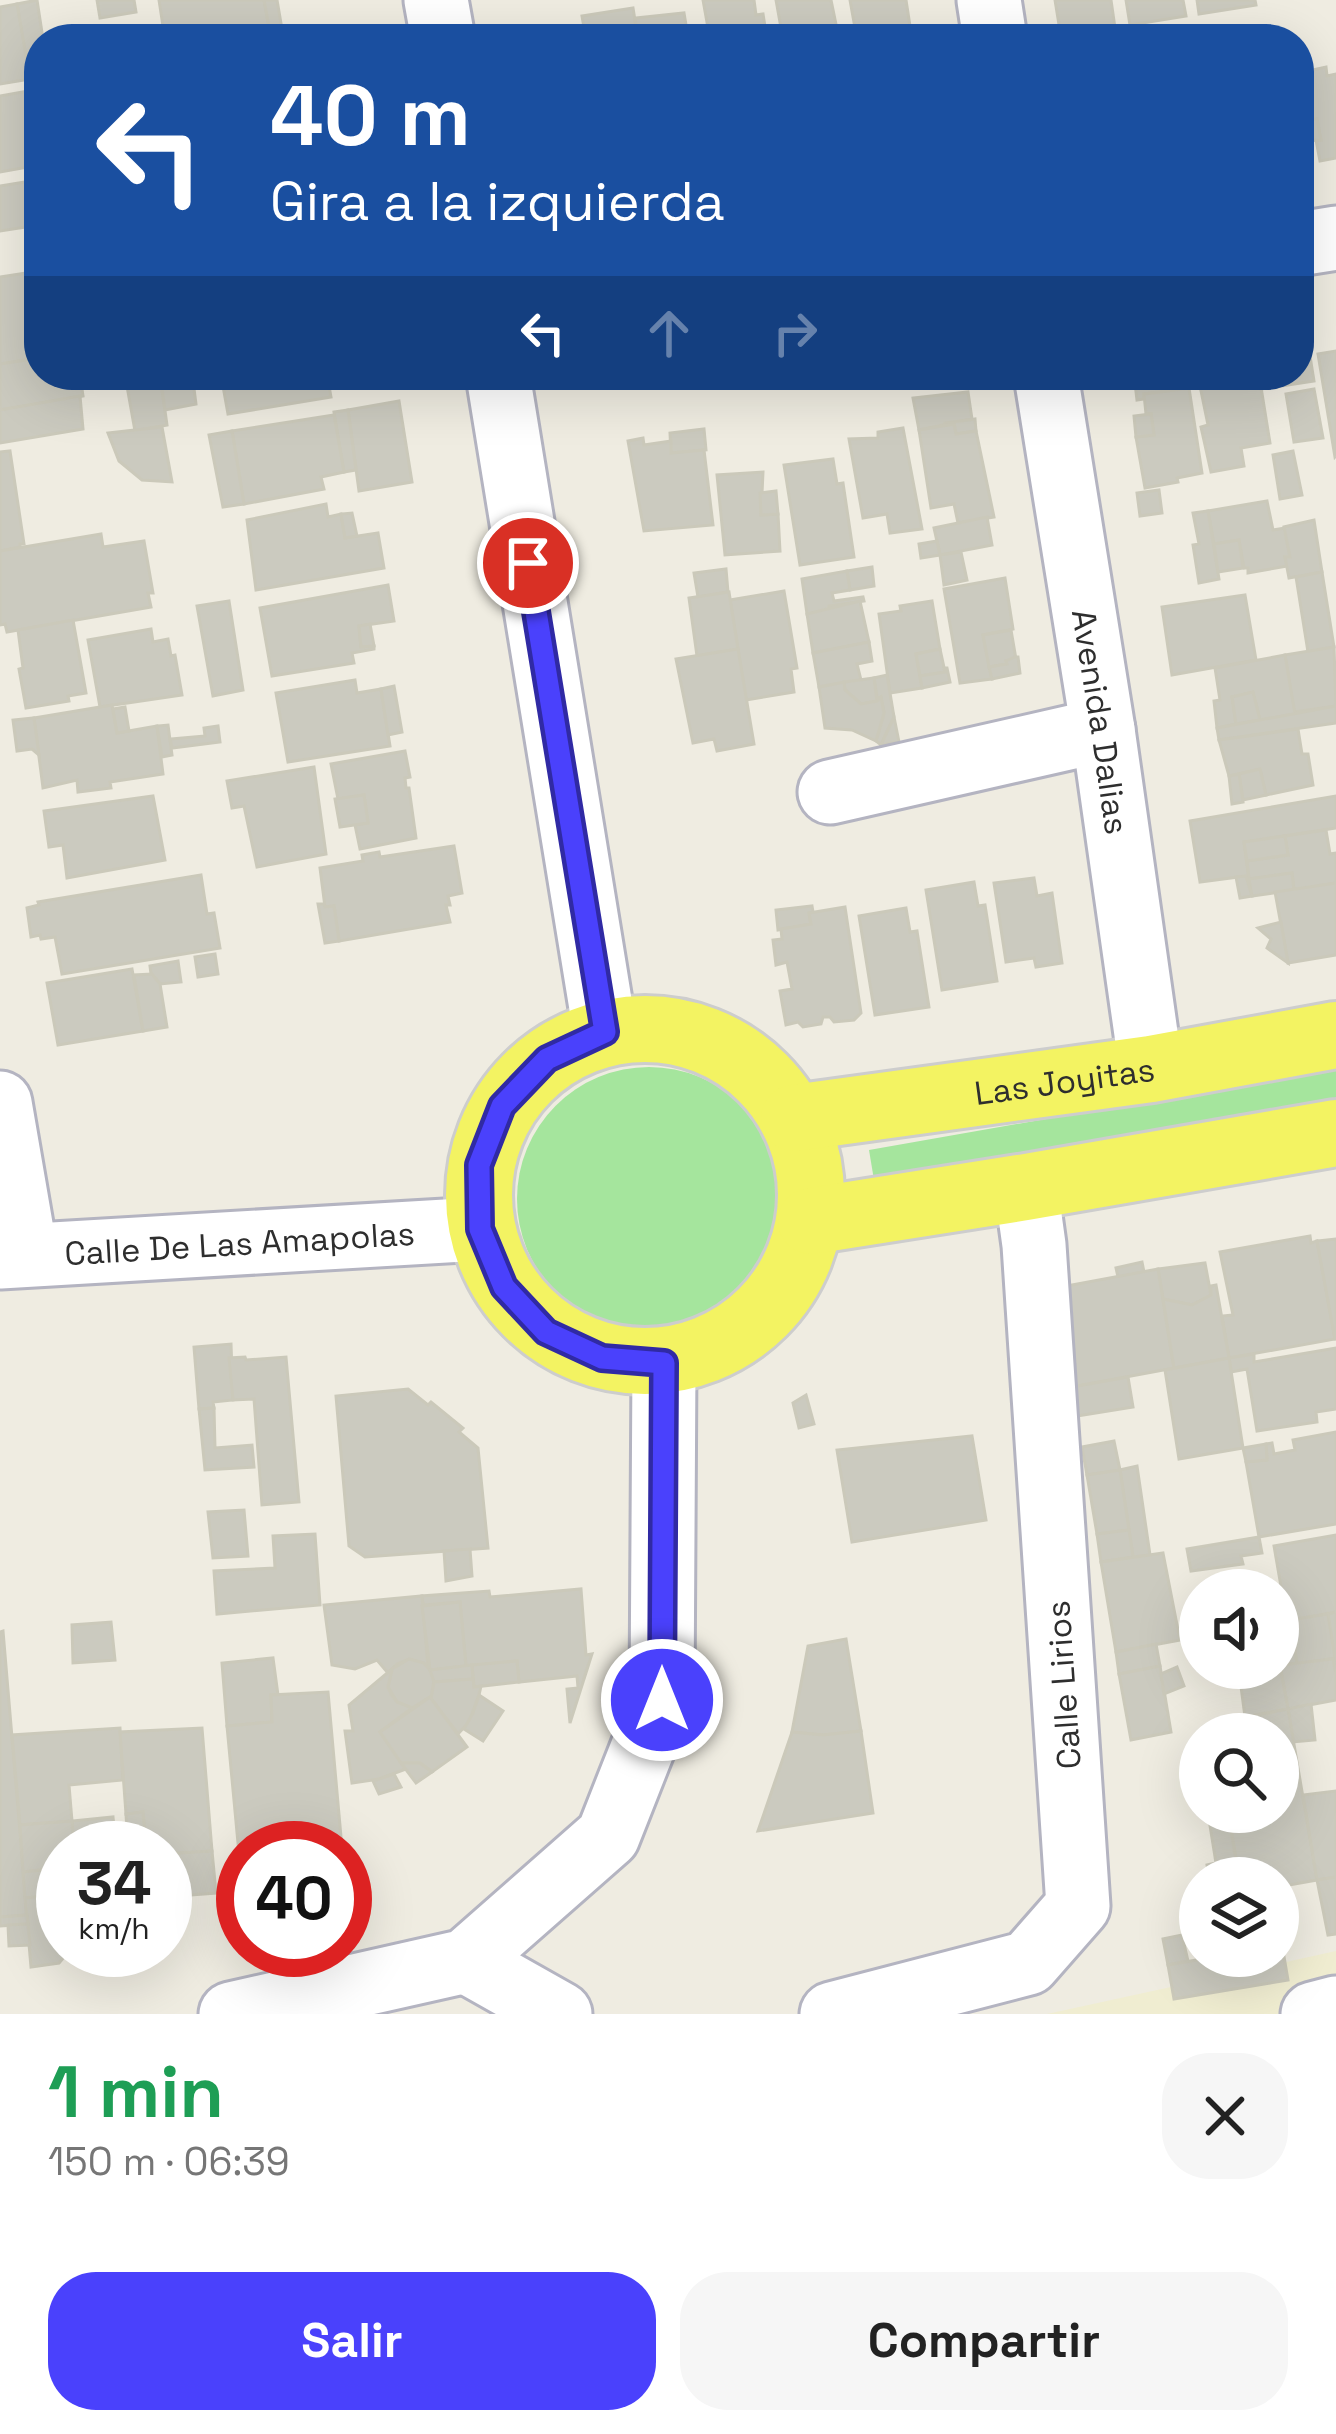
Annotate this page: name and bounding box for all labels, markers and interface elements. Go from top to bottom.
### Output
text: 40 m [270,62,471,170]
icon: left [72,72,228,228]
text: Gira a la izquierda [270,167,725,236]
icon: left [510,300,576,366]
icon: ahead [636,300,702,366]
icon: right [762,300,828,366]
pin [477,512,579,614]
icon: arrive [495,530,561,596]
street label: Avenida Dalias [1062,606,1138,837]
street label: Las Joyitas [972,1049,1157,1115]
street label: Calle De Las Amapolas [63,1213,416,1275]
map controls [1179,1569,1299,1977]
button: sound [1179,1569,1299,1689]
street label: Calle Lirios [1037,1599,1091,1771]
position arrow [599,1637,725,1763]
button: search [1179,1713,1299,1833]
speed limit sign: 40 [216,1821,372,1977]
text: 34 [77,1845,151,1922]
button: layers [1179,1857,1299,1977]
text: km/h [78,1909,150,1948]
text: 1 min [48,2046,224,2138]
button: close [1162,2053,1288,2179]
text: 150 m · 06:39 [48,2137,290,2186]
button: Salir [48,2272,656,2410]
button: Compartir [680,2272,1288,2410]

